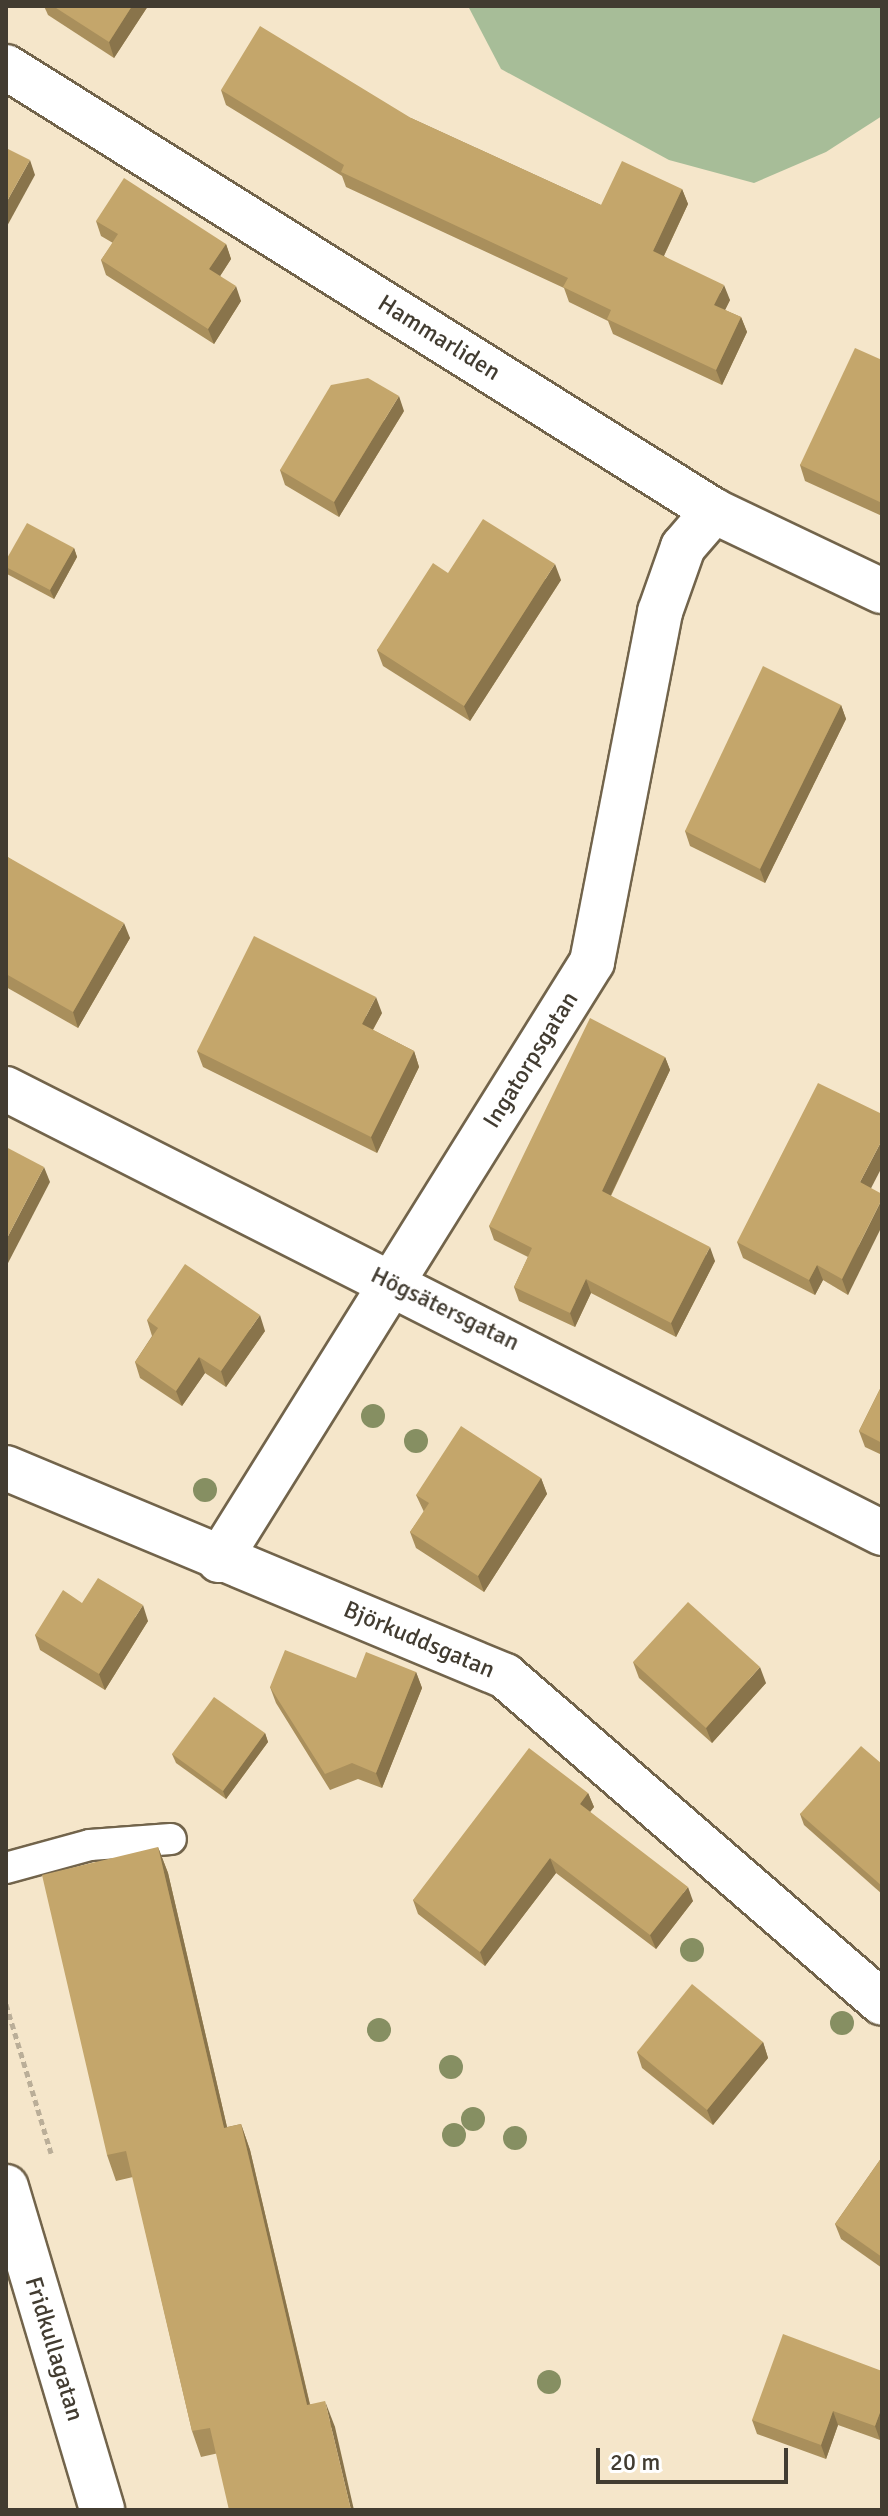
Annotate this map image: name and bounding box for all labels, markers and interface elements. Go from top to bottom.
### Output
street label: Hammarliden [372,289,506,387]
street label: Ingatorpsgatan [478,986,584,1134]
street label: Högsätersgatan [366,1261,524,1357]
street label: Björkuddsgatan [339,1595,499,1685]
street label: Fridkullagatan [18,2273,90,2425]
scale bar [600,2432,792,2482]
text: 20 m [610,2447,660,2477]

